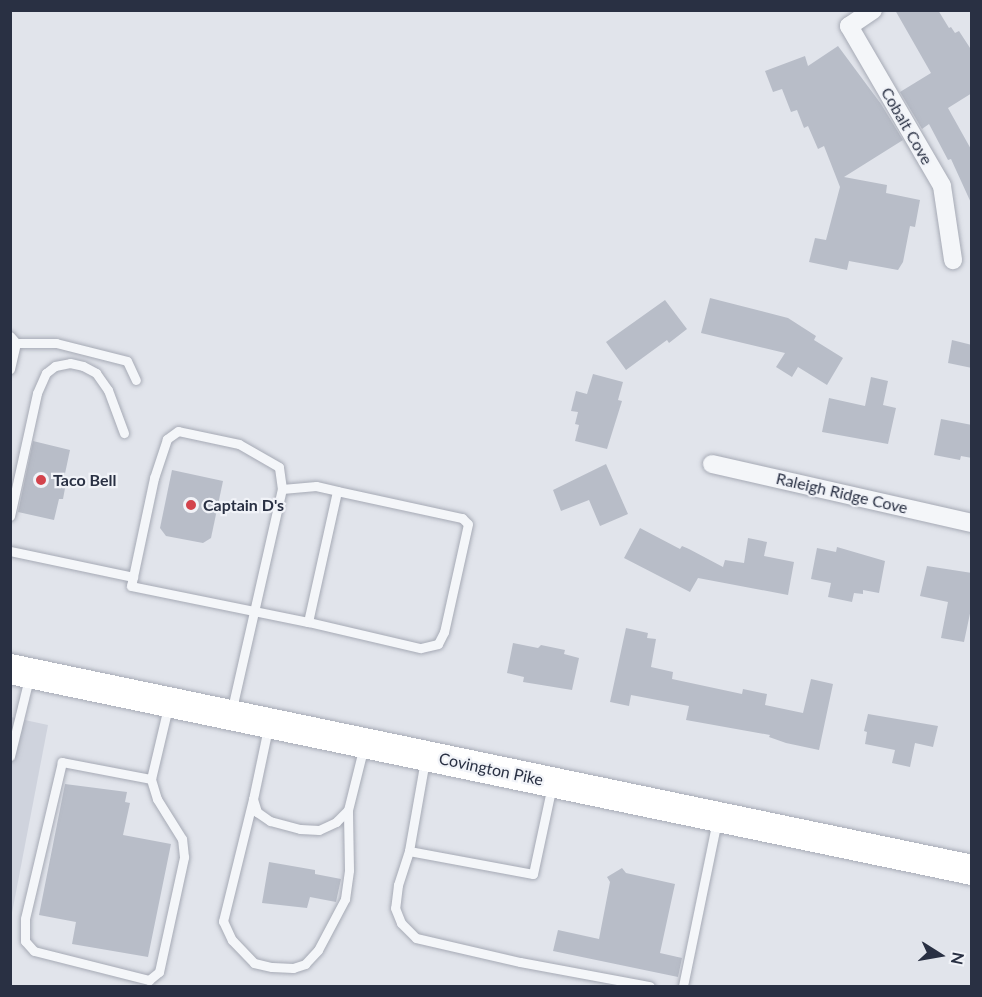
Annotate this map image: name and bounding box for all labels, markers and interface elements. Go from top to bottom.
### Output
street label: Cobalt Cove [877,84,937,168]
street label: Raleigh Ridge Cove [774,469,910,517]
place label: Taco Bell [53,470,117,490]
marker: Taco Bell [34,473,48,487]
place label: Captain D's [203,495,284,515]
marker: Captain D's [184,498,198,512]
street label: Covington Pike [437,749,545,789]
north arrow [910,925,970,985]
text: N [948,951,969,966]

